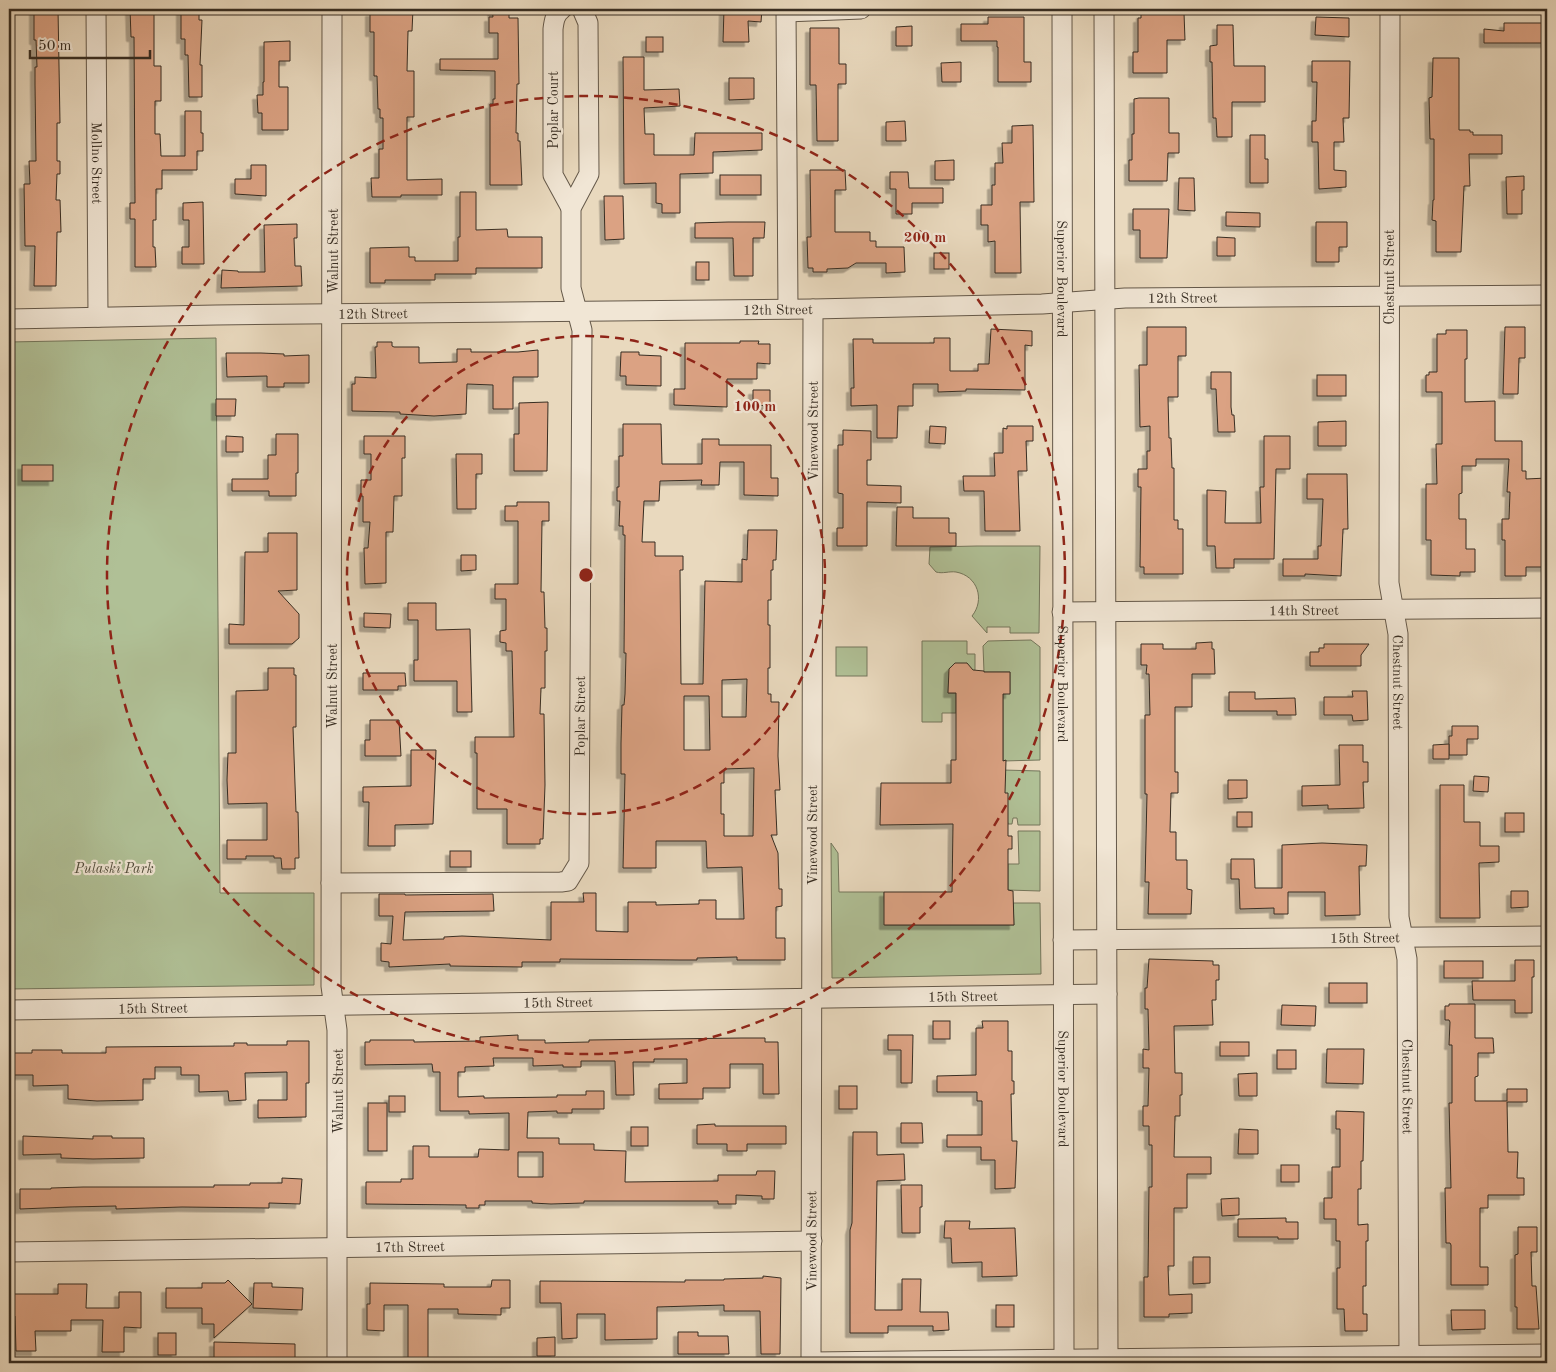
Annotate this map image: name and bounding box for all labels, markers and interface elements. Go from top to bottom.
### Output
scale bar [30,28,150,60]
text: 50 m [38,39,72,54]
street label: Poplar Court [547,71,561,149]
street label: Mollno Street [89,122,103,204]
street label: Walnut Street [327,208,341,294]
street label: Superior Boulevard [1054,220,1068,338]
street label: Chestnut Street [1383,229,1397,325]
text: 200 m [904,231,946,246]
street label: 12th Street [1148,291,1218,306]
street label: 12th Street [743,303,813,318]
street label: 12th Street [338,307,408,322]
street label: Vinewood Street [807,381,821,481]
text: 100 m [734,400,776,415]
centre of rings [577,566,595,584]
street label: 14th Street [1269,604,1339,618]
street label: Superior Boulevard [1055,625,1069,743]
street label: Chestnut Street [1390,634,1404,730]
street label: Walnut Street [326,643,340,729]
street label: Poplar Street [574,676,588,756]
street label: Vinewood Street [806,785,820,885]
park label: Pulaski Park [74,862,154,876]
street label: 15th Street [1330,931,1400,946]
street label: 15th Street [928,990,998,1005]
street label: 15th Street [523,995,593,1011]
street label: 15th Street [118,1001,188,1016]
street label: Superior Boulevard [1056,1030,1070,1148]
street label: Chestnut Street [1399,1039,1414,1134]
street label: Walnut Street [332,1048,346,1134]
street label: Vinewood Street [805,1191,819,1291]
street label: 17th Street [375,1240,445,1255]

